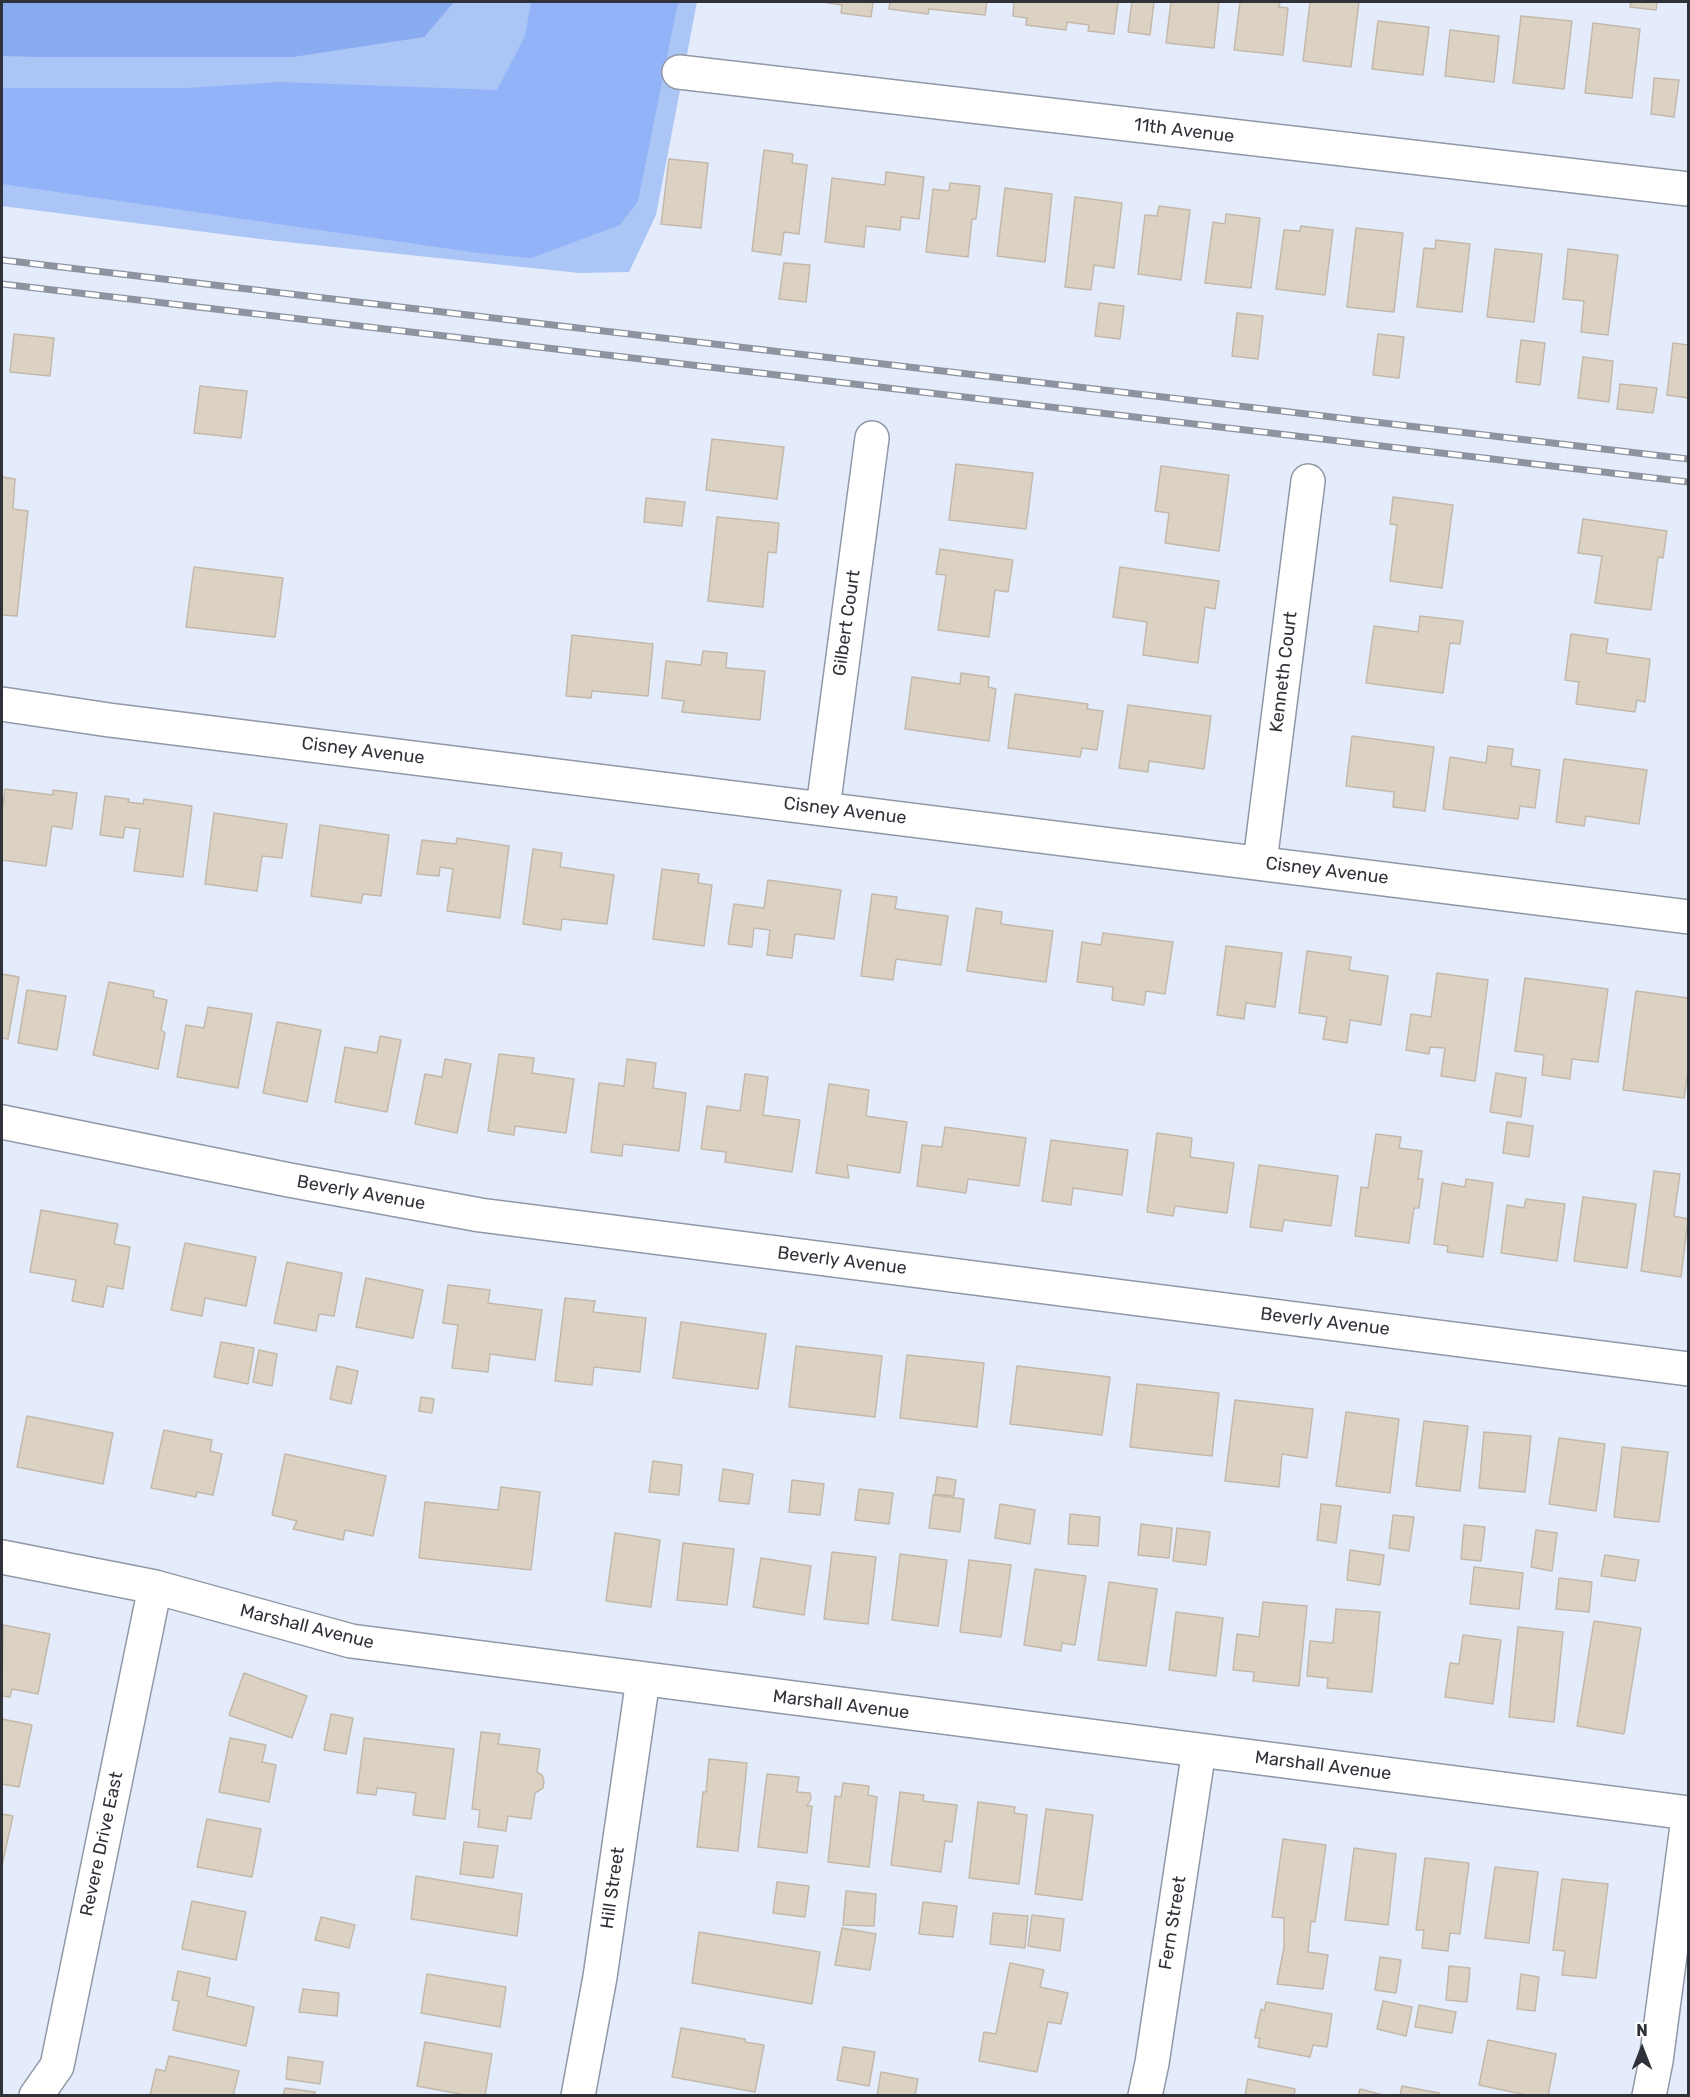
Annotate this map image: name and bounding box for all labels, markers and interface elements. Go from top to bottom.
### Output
street label: 11th Avenue [1133,114,1235,148]
street label: Gilbert Court [829,568,865,678]
street label: Kenneth Court [1266,610,1302,734]
street label: Cisney Avenue [300,733,426,769]
street label: Cisney Avenue [782,793,908,829]
street label: Cisney Avenue [1264,853,1390,889]
street label: Beverly Avenue [295,1171,427,1215]
street label: Beverly Avenue [776,1242,908,1280]
street label: Beverly Avenue [1259,1303,1391,1341]
street label: Marshall Avenue [238,1600,376,1654]
street label: Marshall Avenue [772,1686,910,1724]
street label: Marshall Avenue [1254,1747,1392,1785]
street label: Revere Drive East [76,1770,128,1918]
street label: Hill Street [597,1846,629,1930]
street label: Fern Street [1155,1875,1191,1971]
north arrow [1612,2019,1672,2079]
text: N [1636,2021,1648,2040]

